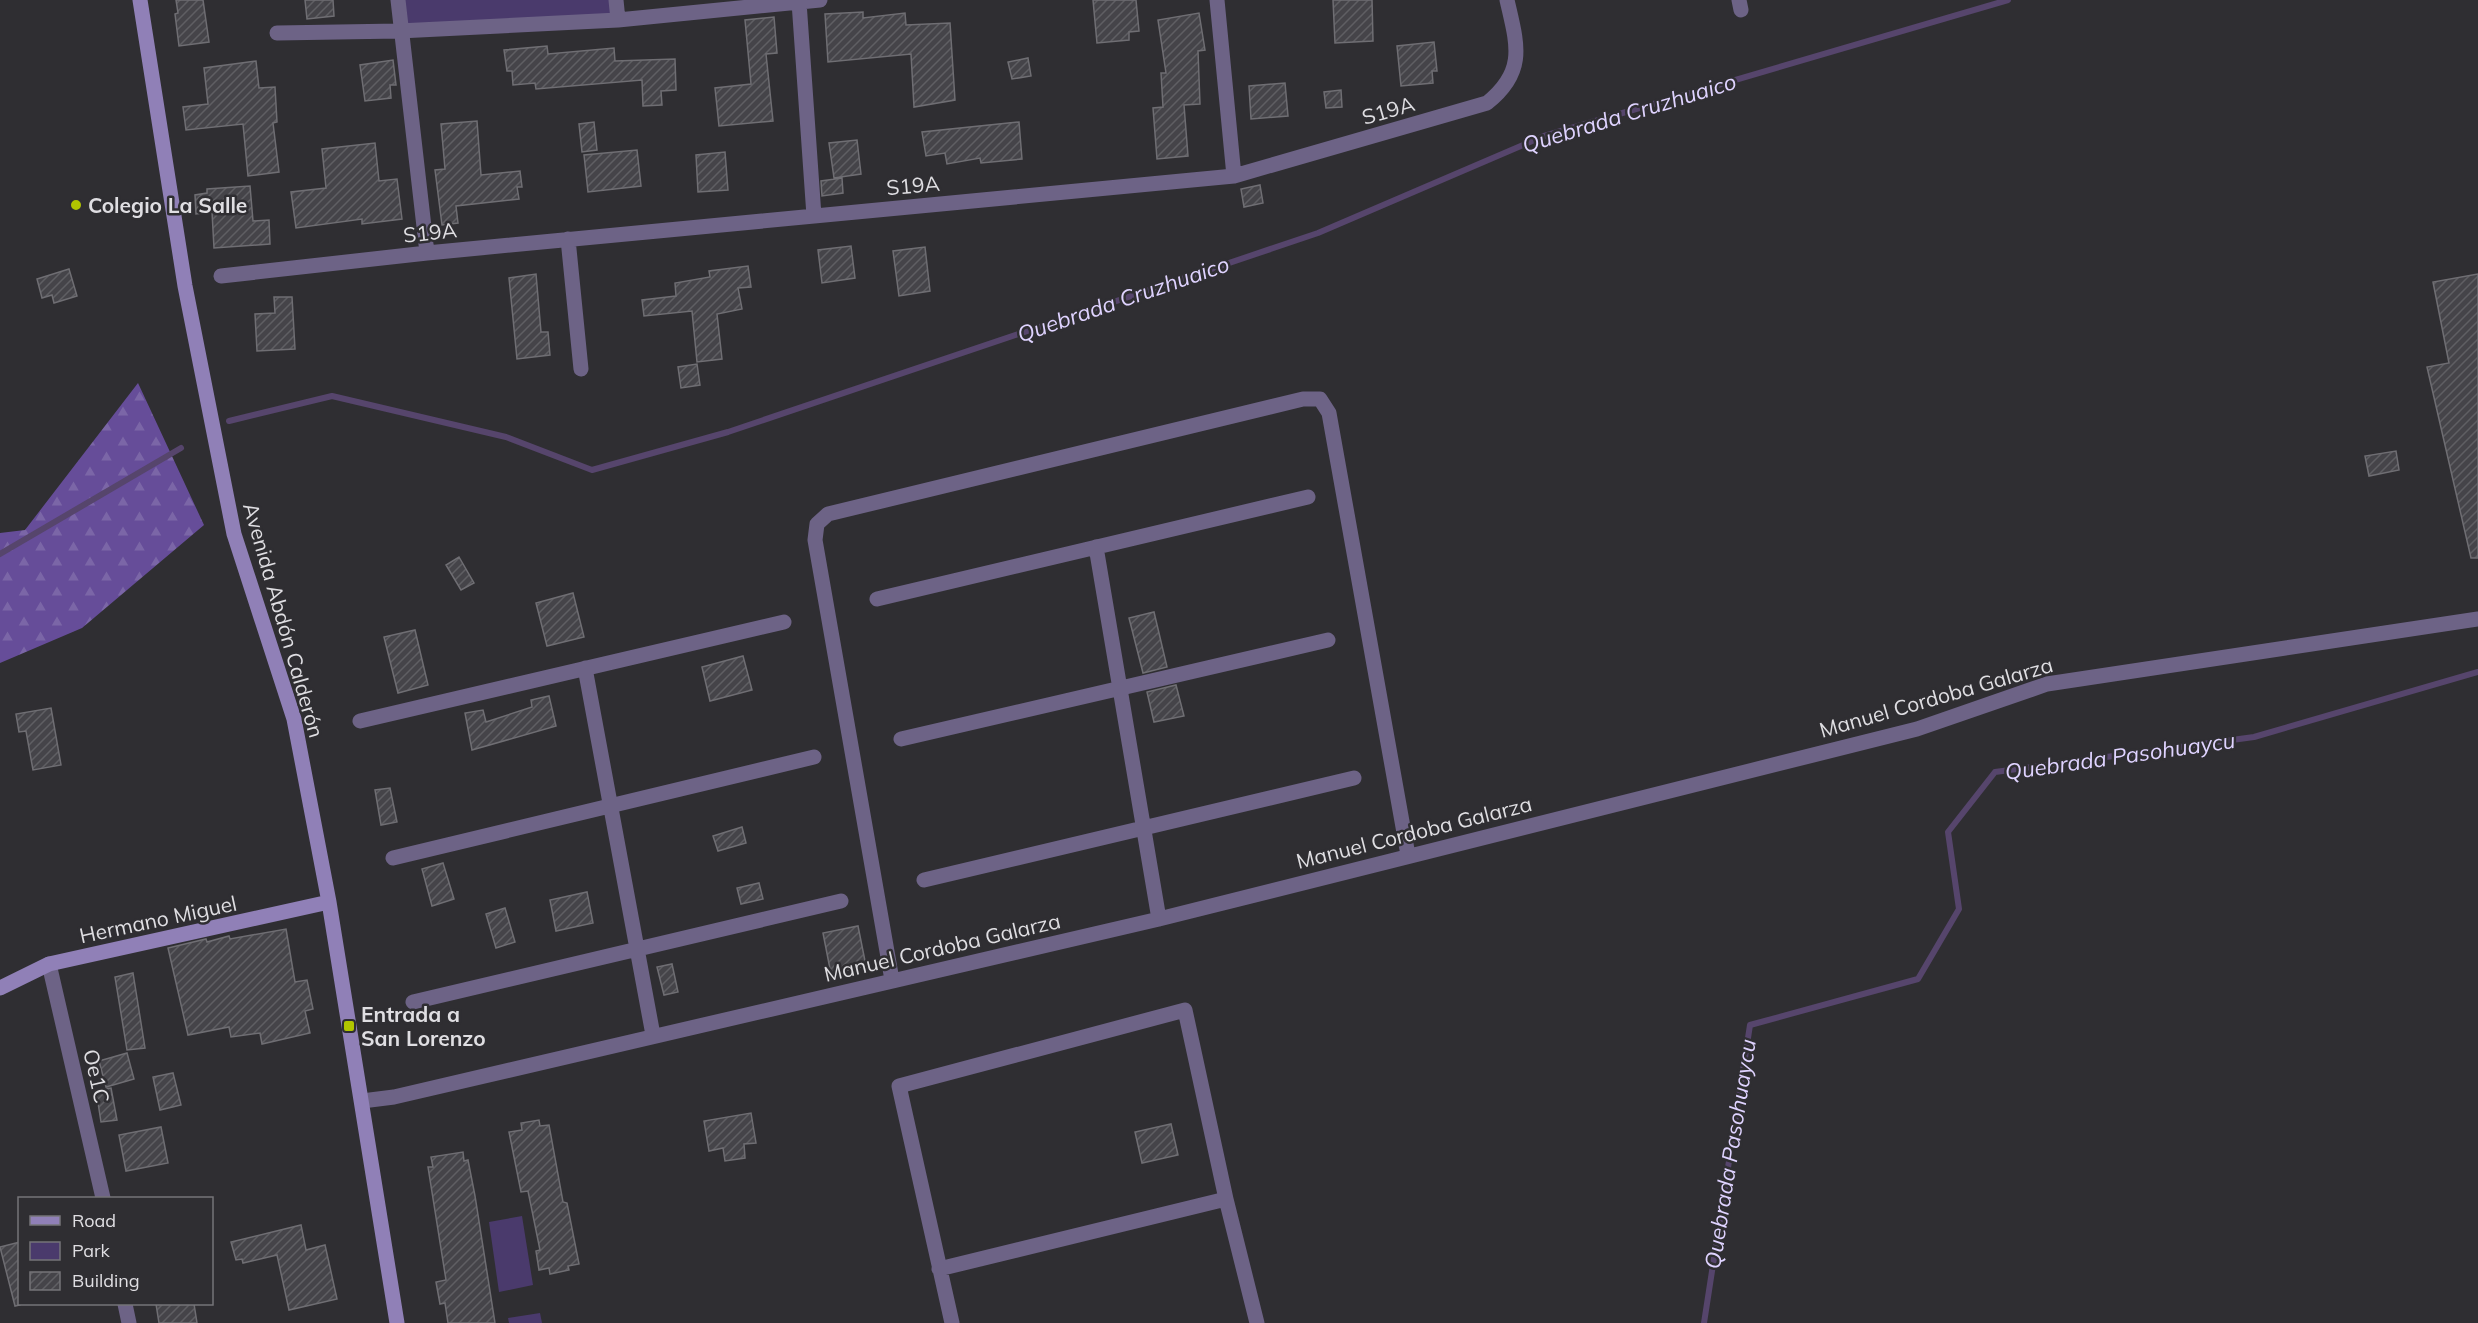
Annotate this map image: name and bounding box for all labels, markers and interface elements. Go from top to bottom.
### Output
water label: Quebrada Cruzhuaico [1519,67,1739,159]
street label: S19A [1359,90,1418,130]
street label: S19A [885,170,941,200]
place label: Colegio La Salle [88,192,247,218]
marker: Colegio La Salle [69,198,83,212]
street label: S19A [402,216,459,248]
water label: Quebrada Cruzhuaico [1013,250,1233,348]
street label: Avenida Abdón Calderón [238,500,330,740]
street label: Manuel Cordoba Galarza [1816,651,2056,743]
water label: Quebrada Pasohuaycu [2003,726,2237,786]
street label: Manuel Cordoba Galarza [1293,790,1535,874]
street label: Hermano Miguel [77,890,239,948]
street label: Manuel Cordoba Galarza [821,907,1063,987]
place label: Entrada a San Lorenzo [361,1001,486,1051]
marker: Entrada a San Lorenzo [342,1019,356,1033]
water label: Quebrada Pasohuaycu [1698,1037,1762,1271]
street label: Oe1C [78,1046,116,1106]
legend [18,1197,213,1305]
text: Road [72,1209,116,1232]
text: Park [72,1239,111,1262]
text: Building [72,1269,140,1292]

